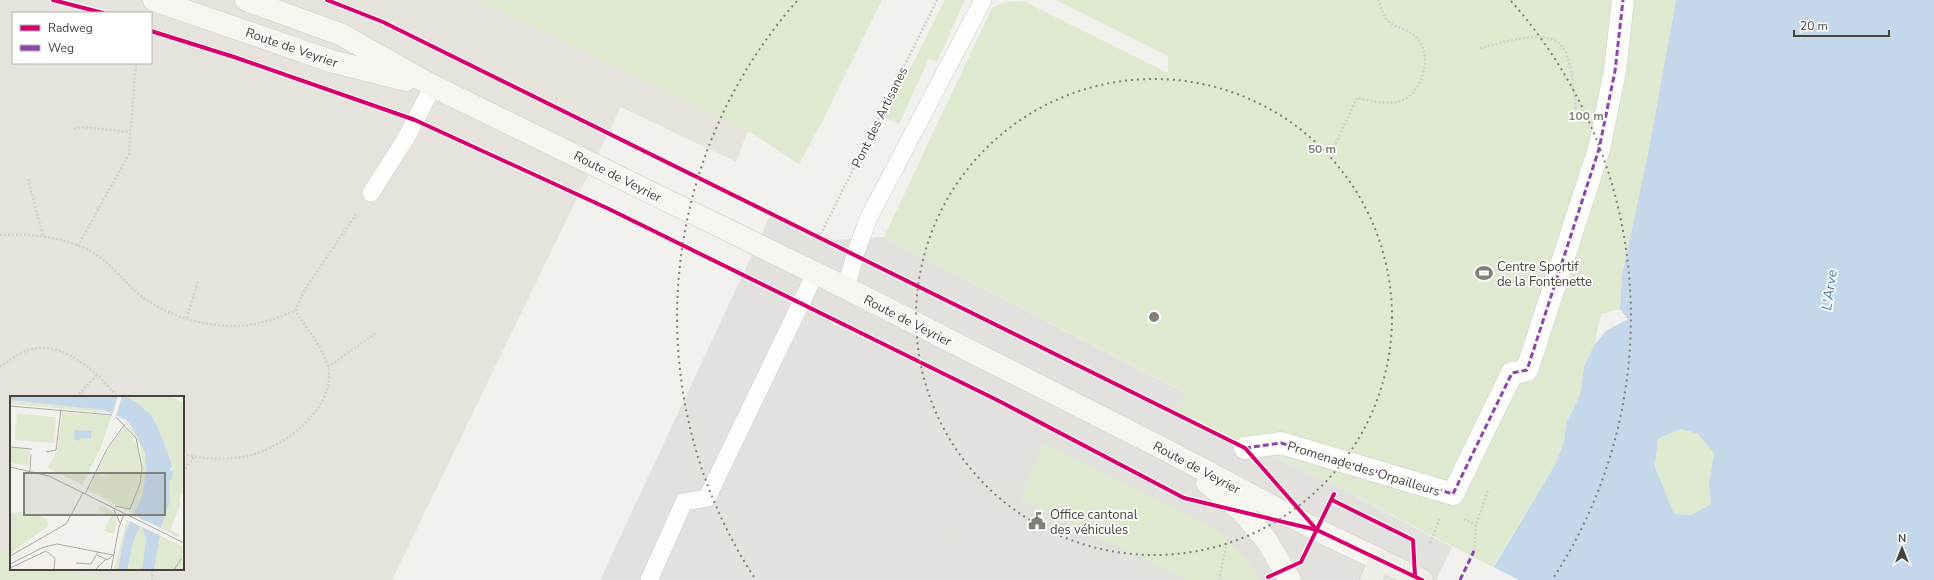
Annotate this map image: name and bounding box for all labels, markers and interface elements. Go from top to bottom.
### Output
legend [12,12,152,64]
scale bar [1794,12,1889,38]
text: 20 m [1800,18,1828,34]
text: Radweg [48,20,93,36]
street label: Route de Veyrier [243,24,341,72]
text: Weg [48,40,74,56]
street label: Pont des Artisanes [848,64,912,171]
text: 100 m [1568,108,1604,124]
text: 50 m [1308,141,1336,157]
street label: Route de Veyrier [570,147,665,207]
place label: Centre Sportif de la Fontenette [1497,258,1592,291]
sports icon: Centre Sportif de la Fontenette [1474,263,1494,283]
water label: L'Arve [1817,268,1842,312]
street label: Route de Veyrier [860,291,955,351]
centre of rings [1147,310,1161,324]
inset map [10,396,184,570]
street label: Route de Veyrier [1150,437,1244,499]
street label: Promenade des Orpailleurs [1285,437,1442,501]
place label: Office cantonal des véhicules [1050,506,1138,539]
public building icon: Office cantonal des véhicules [1027,511,1047,531]
north arrow [1882,528,1922,568]
text: N [1898,531,1906,546]

